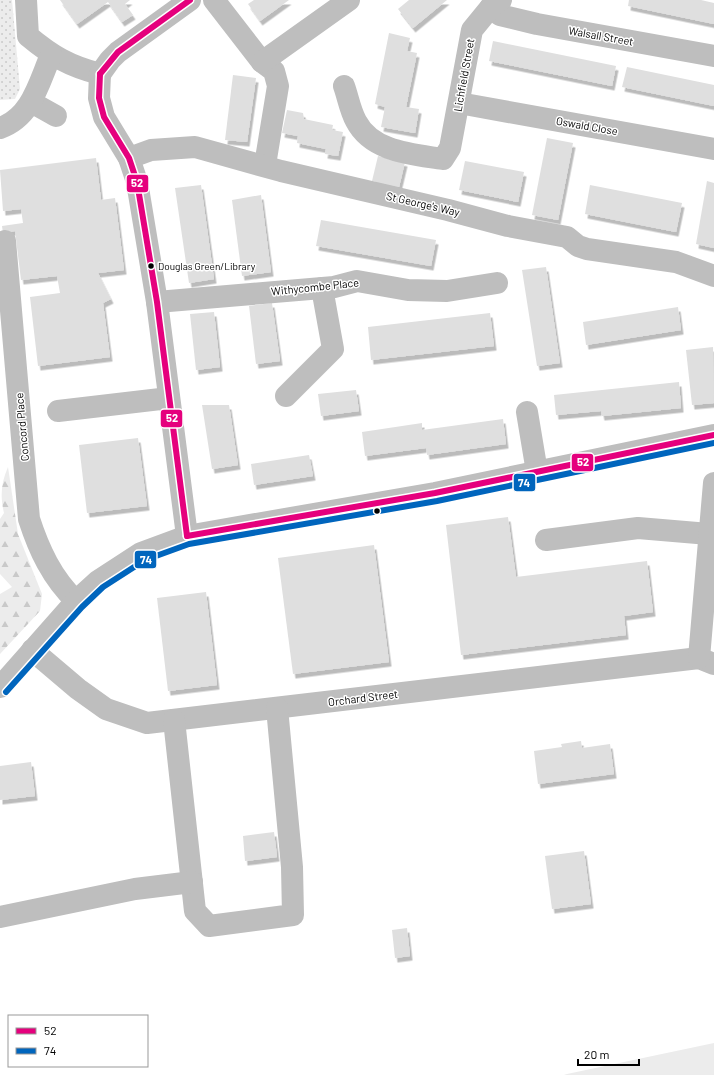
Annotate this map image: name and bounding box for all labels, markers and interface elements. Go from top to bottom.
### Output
street label: Walsall Street [568,23,634,48]
street label: Lichfield Street [451,37,476,113]
street label: Oswald Close [555,114,619,137]
line badge: 52 [126,174,149,193]
text: 52 [131,176,143,189]
street label: St George's Way [385,189,461,218]
place label: Douglas Green/Library [158,260,256,272]
marker: Douglas Green/Library [146,261,156,271]
street label: Withycombe Place [270,275,360,298]
street label: Concord Place [12,392,31,462]
line badge: 52 [160,409,183,428]
text: 52 [166,411,178,424]
line badge: 52 [571,453,594,472]
text: 52 [577,455,589,468]
line badge: 74 [513,473,536,492]
text: 74 [518,476,530,489]
unlabelled marker [372,506,382,516]
line badge: 74 [134,550,157,569]
text: 74 [140,553,152,566]
street label: Orchard Street [327,687,399,708]
legend [8,1015,148,1067]
text: 52 [44,1023,57,1037]
scale bar [578,1041,639,1067]
text: 74 [44,1043,56,1057]
text: 20 m [584,1047,610,1061]

